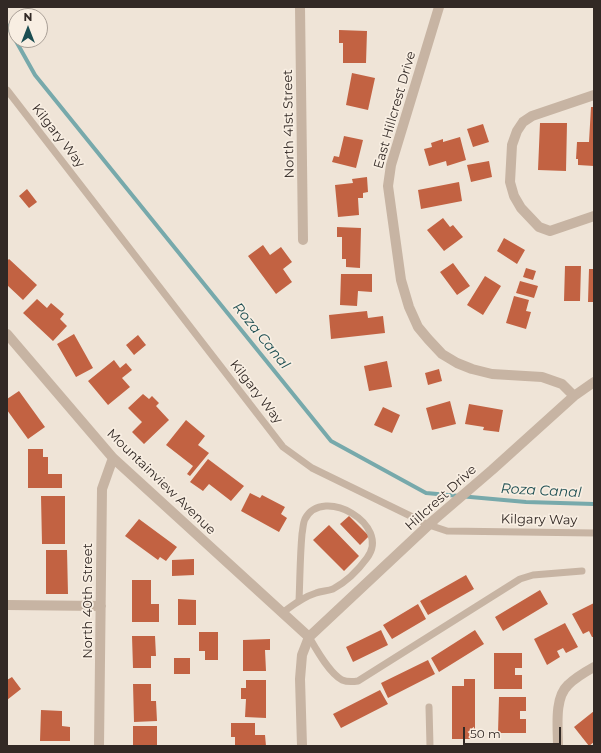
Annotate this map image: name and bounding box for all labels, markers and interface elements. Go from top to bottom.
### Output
north arrow [8,8,48,48]
text: N [24,10,32,24]
street label: East Hillcrest Drive [371,49,419,171]
street label: North 41st Street [280,69,298,179]
street label: Kilgary Way [28,101,88,171]
water label: Roza Canal [229,299,293,373]
street label: Kilgary Way [226,357,286,427]
street label: Mountainview Avenue [103,426,219,538]
street label: Hillcrest Drive [402,462,480,534]
water label: Roza Canal [500,480,582,502]
street label: Kilgary Way [501,512,577,528]
street label: North 40th Street [80,543,96,659]
scale bar [465,719,563,745]
text: 50 m [470,726,501,741]

